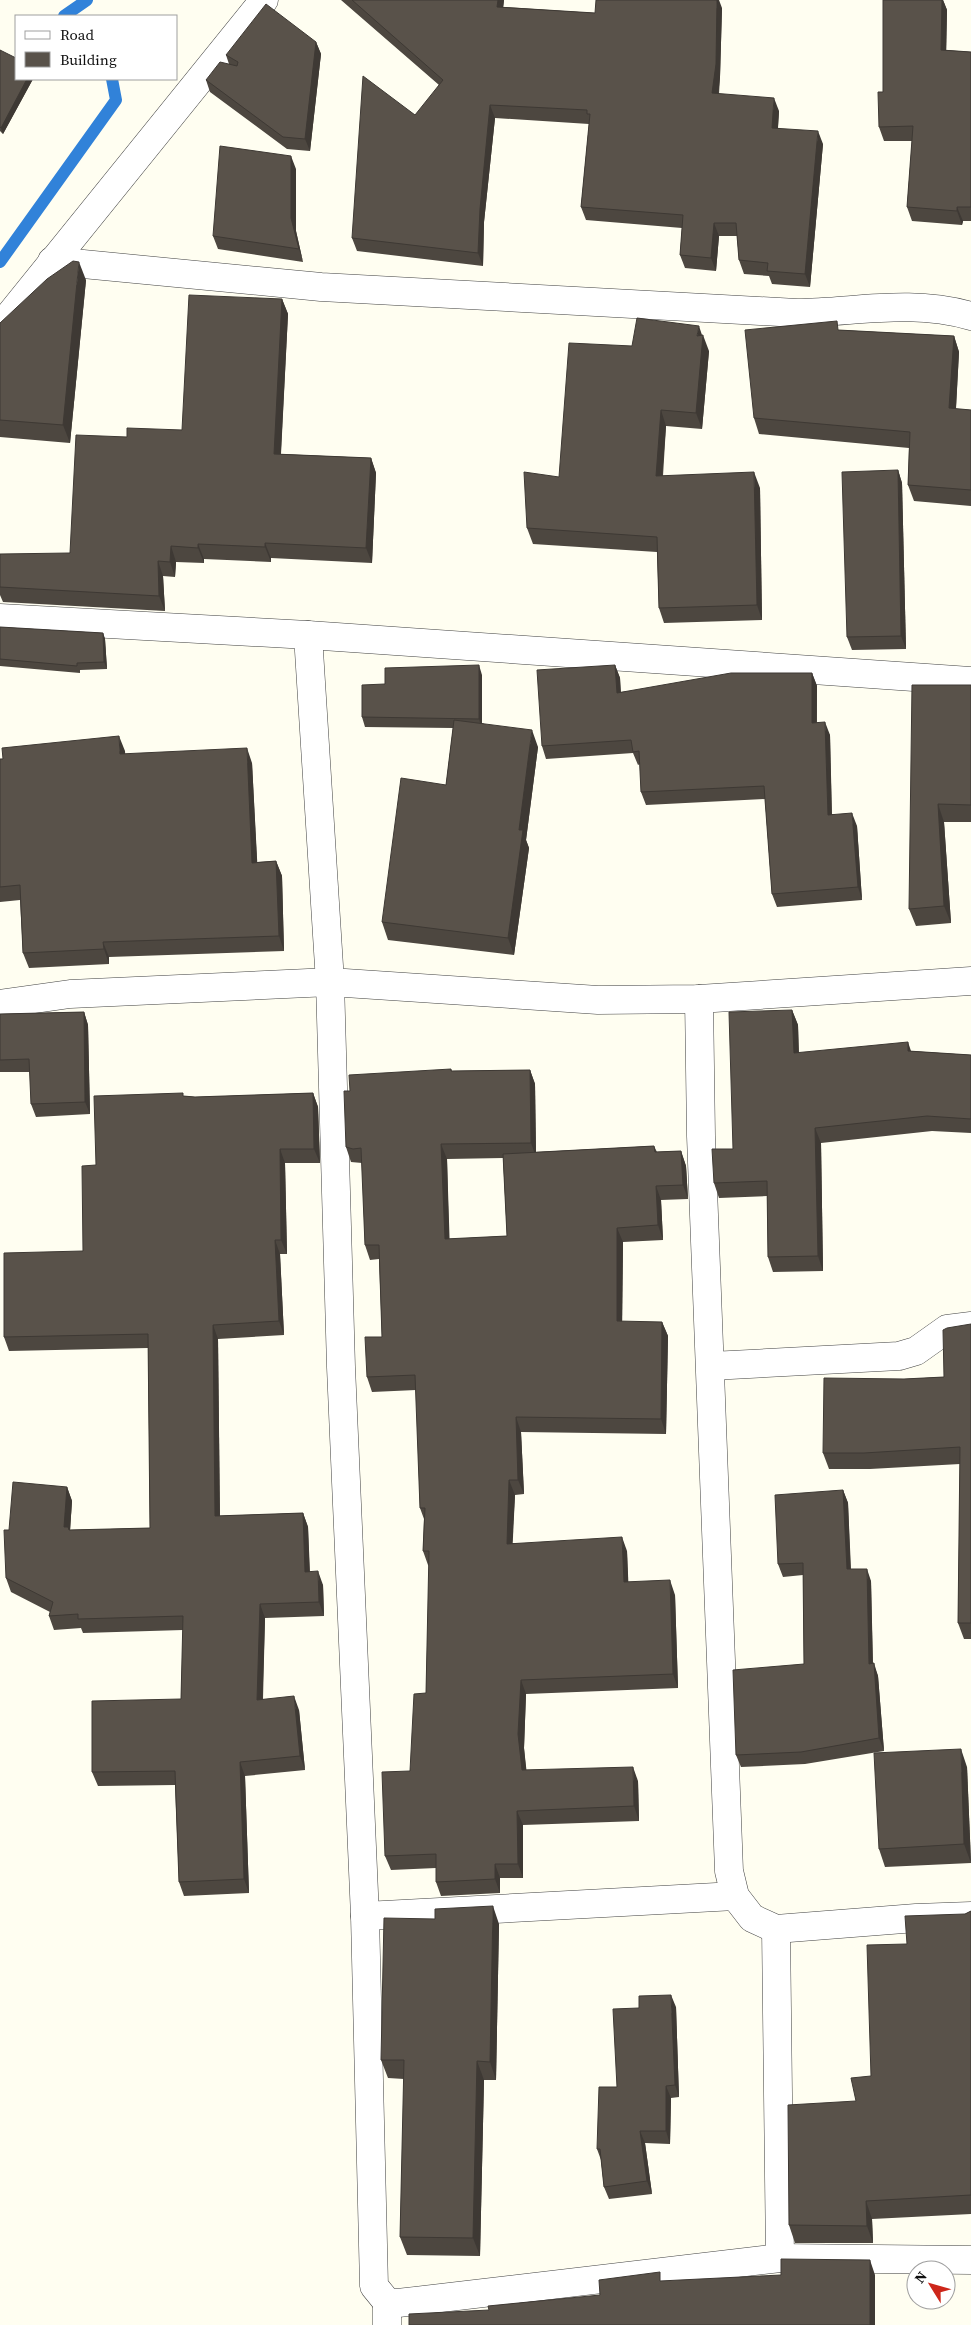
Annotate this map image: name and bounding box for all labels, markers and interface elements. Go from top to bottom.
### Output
legend [15,15,178,80]
text: Road [60,24,94,45]
text: Building [60,49,117,70]
north arrow [906,2260,956,2310]
text: N [910,2267,932,2287]

